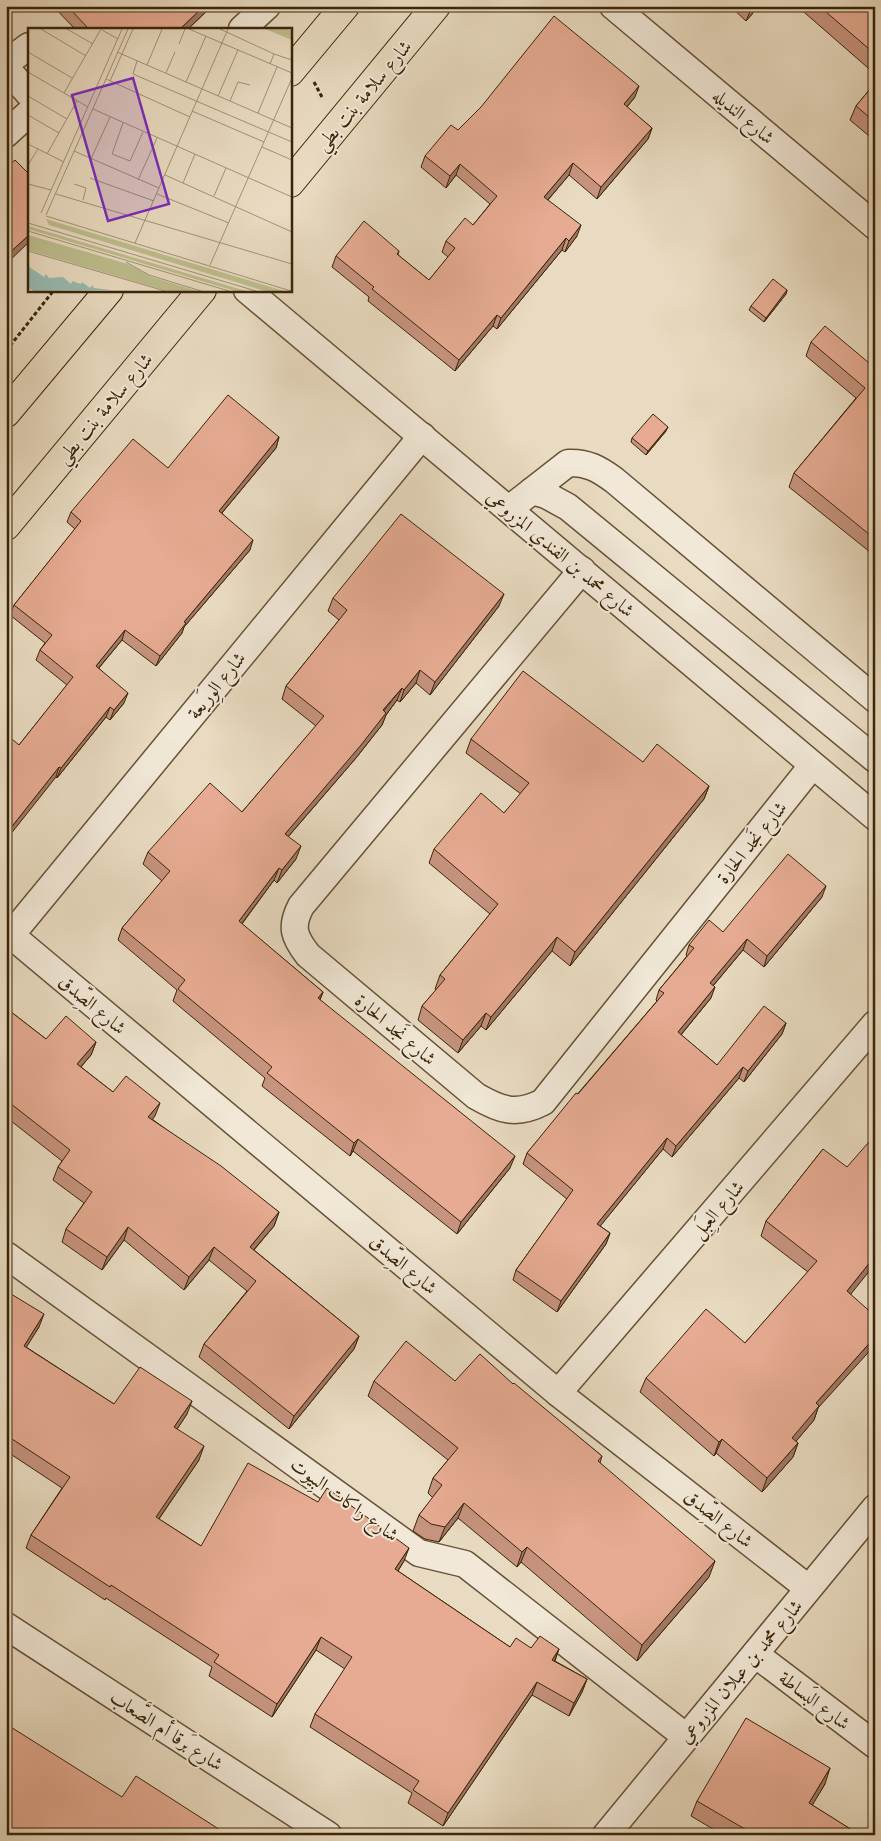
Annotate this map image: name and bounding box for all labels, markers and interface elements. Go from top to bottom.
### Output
inset map [28,28,291,291]
street label: شارع سلامة بنت بطي [310,34,422,160]
street label: شارع النديله [705,83,780,152]
street label: شارع سلامة بنت بطي [51,347,163,473]
street label: شارع محمد بن الفندي المزروعي [479,484,640,625]
street label: شارع الوِرَيعة [181,646,254,727]
street label: شارع نَجد الحارة [710,795,795,891]
street label: شارع الصِّدق [51,969,132,1043]
street label: شارع نَجد الحارة [348,987,442,1073]
street label: شارع العِبَل [684,1174,753,1246]
street label: شارع الصِّدق [362,1229,443,1303]
street label: شارع راكات البِيوت [283,1452,404,1550]
street label: شارع الصِّدق [677,1484,758,1556]
street label: شارع محمد بن عبلان المزروعي [673,1594,810,1751]
street label: شارع البَساطة [772,1665,856,1738]
street label: شارع بَرقا أم الصَّعاب [103,1681,230,1780]

